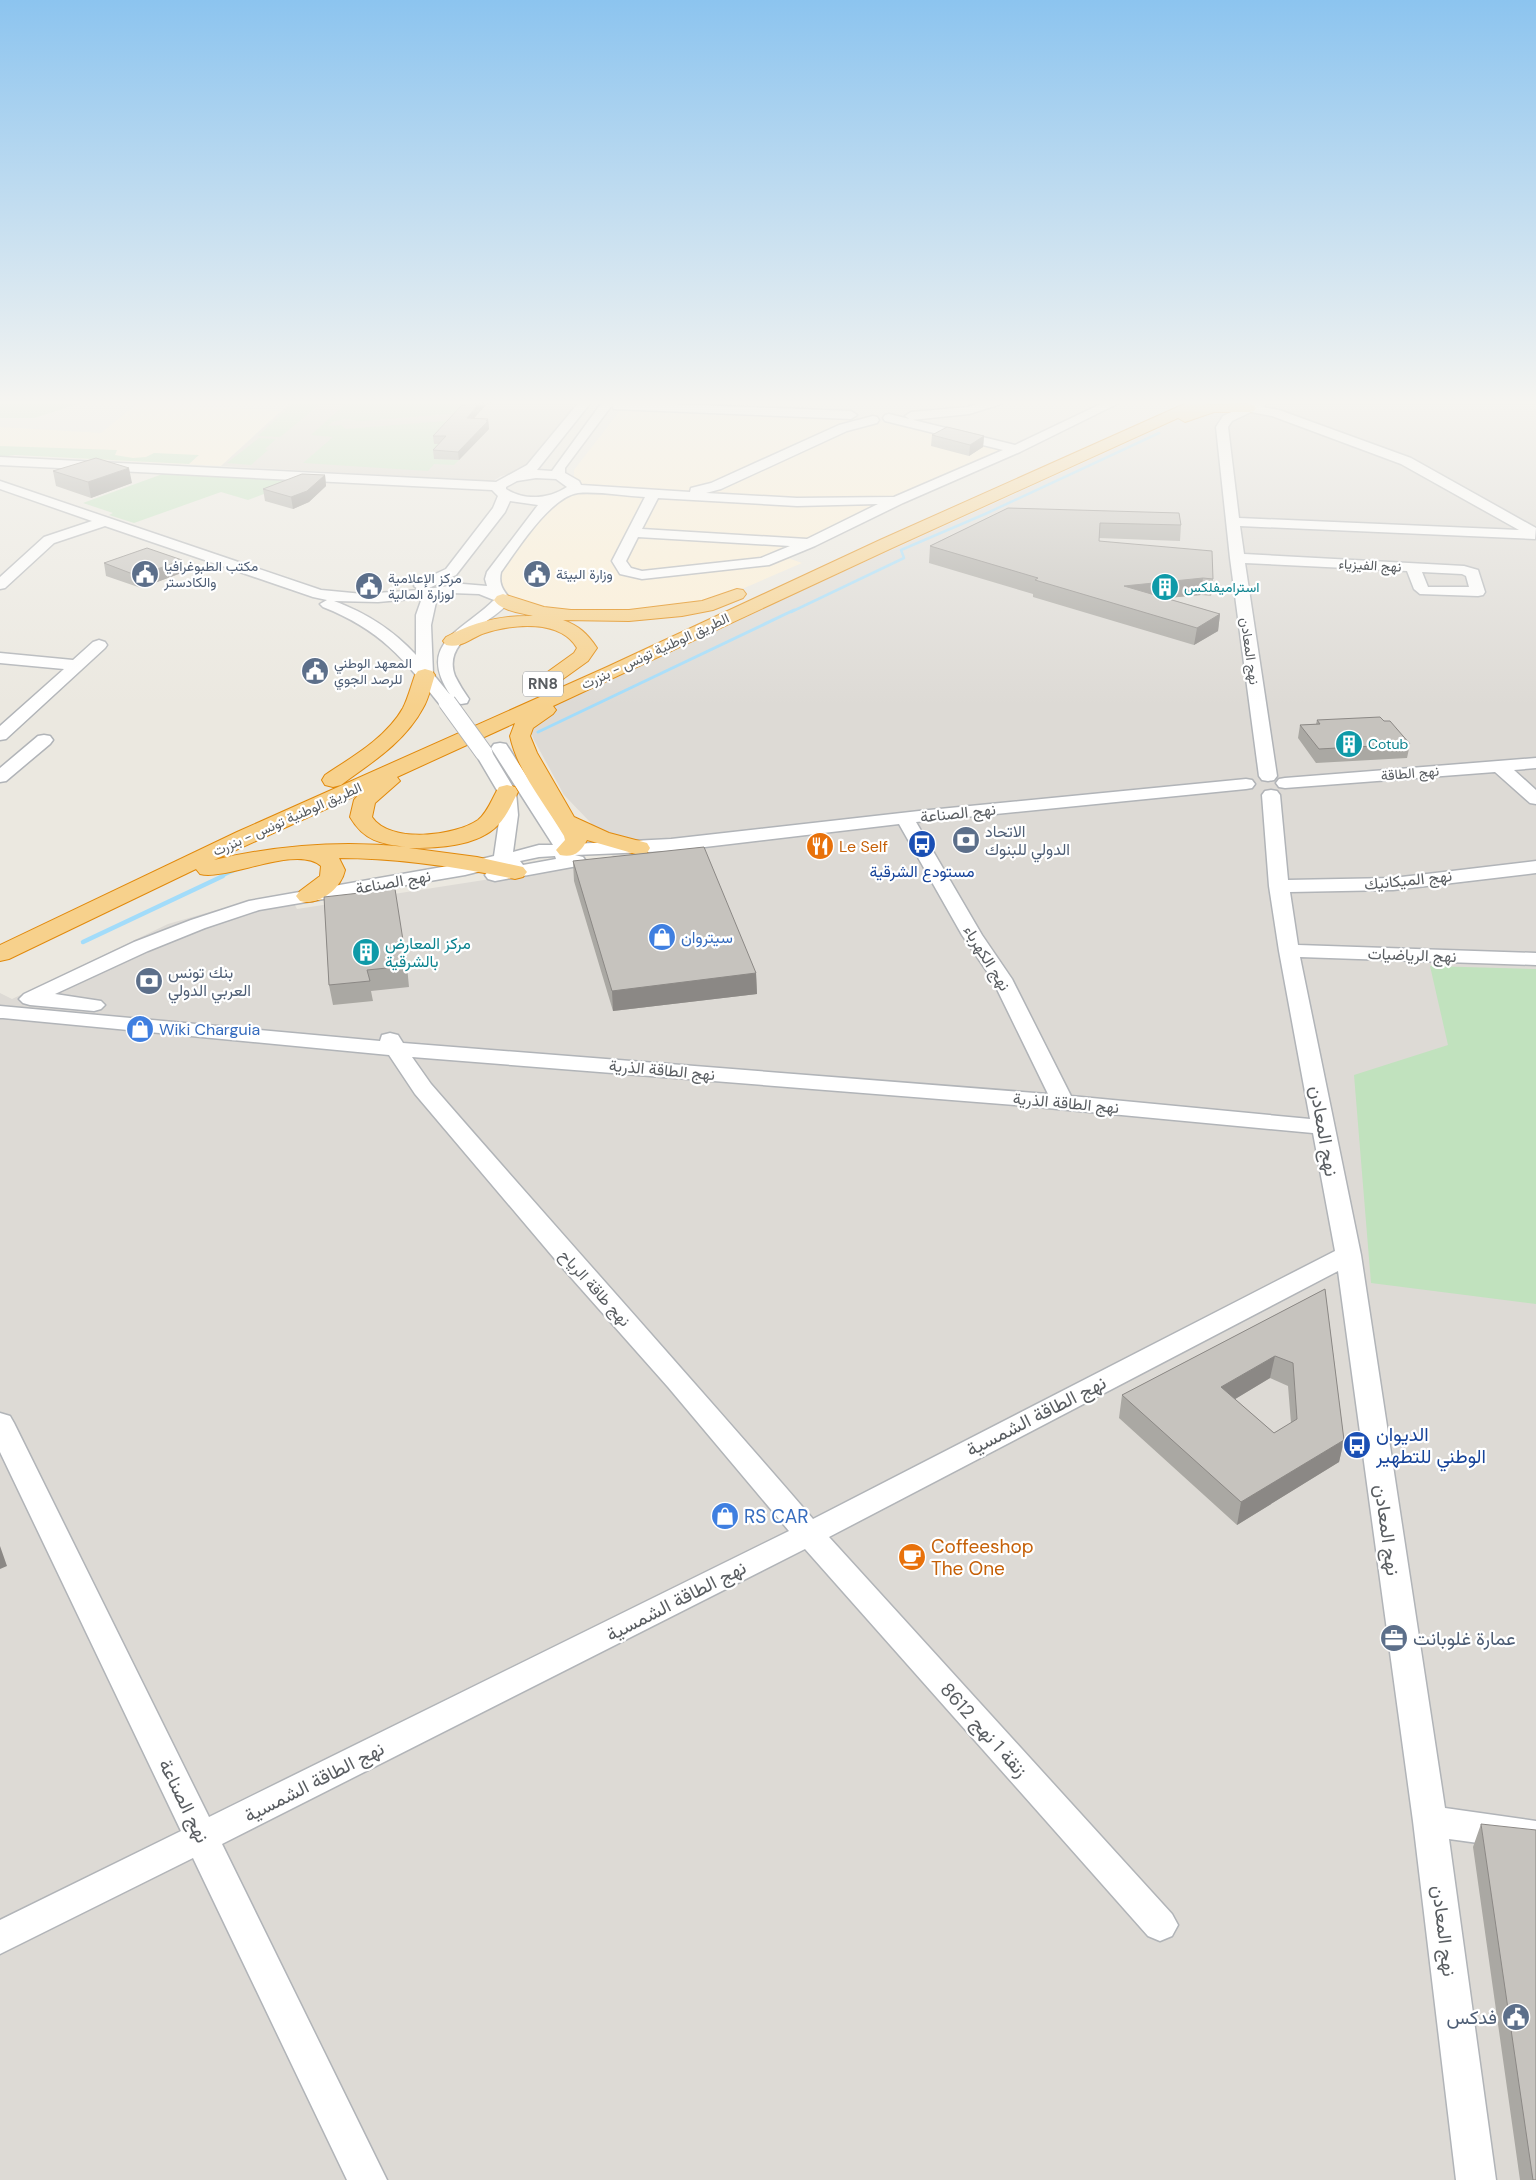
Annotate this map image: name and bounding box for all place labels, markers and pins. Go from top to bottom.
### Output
place label: مكتب الطبوغرافيا والكادستر [163,557,258,591]
public building icon: مكتب الطبوغرافيا والكادستر [130,559,160,589]
public building icon: وزارة البيئة [522,559,552,589]
place label: وزارة البيئة [556,565,613,583]
place label: مركز الإعلامية لوزارة المالية [388,569,462,603]
public building icon: مركز الإعلامية لوزارة المالية [354,571,384,601]
building icon: استراميفلكس [1150,572,1180,602]
place label: استراميفلكس [1184,578,1259,596]
place label: المعهد الوطني للرصد الجوي [334,654,412,691]
public building icon: المعهد الوطني للرصد الجوي [300,656,330,686]
building icon: Cotub [1334,729,1364,759]
place label: Cotub [1368,735,1409,753]
place label: الاتحاد الدولي للبنوك [985,821,1070,863]
bank icon: الاتحاد الدولي للبنوك [951,825,981,855]
bus stop icon: مستودع الشرقية [907,829,937,859]
restaurant icon: Le Self [805,831,835,861]
place label: Le Self [839,836,888,857]
place label: مستودع الشرقية [869,861,975,883]
shop icon: سيتروان [647,922,677,952]
place label: سيتروان [681,927,733,948]
place label: مركز المعارض بالشرقية [385,933,471,972]
building icon: مركز المعارض بالشرقية [351,937,381,967]
place label: بنك تونس العربي الدولي [168,962,251,1004]
bank icon: بنك تونس العربي الدولي [134,966,164,996]
shop icon: Wiki Charguia [125,1014,155,1044]
place label: Wiki Charguia [159,1019,260,1040]
place label: الديوان الوطني للتطهير [1375,1422,1486,1472]
bus stop icon: الديوان الوطني للتطهير [1342,1430,1372,1460]
shop icon: RS CAR [710,1501,740,1531]
place label: RS CAR [744,1504,809,1529]
place label: Coffeeshop The One [931,1534,1034,1581]
cafe icon: Coffeeshop The One [897,1542,927,1572]
office icon: عمارة غلوبانت [1379,1623,1409,1653]
place label: عمارة غلوبانت [1413,1626,1516,1651]
public building icon: فدكس [1501,2002,1531,2032]
place label: فدكس [1446,2005,1497,2030]

